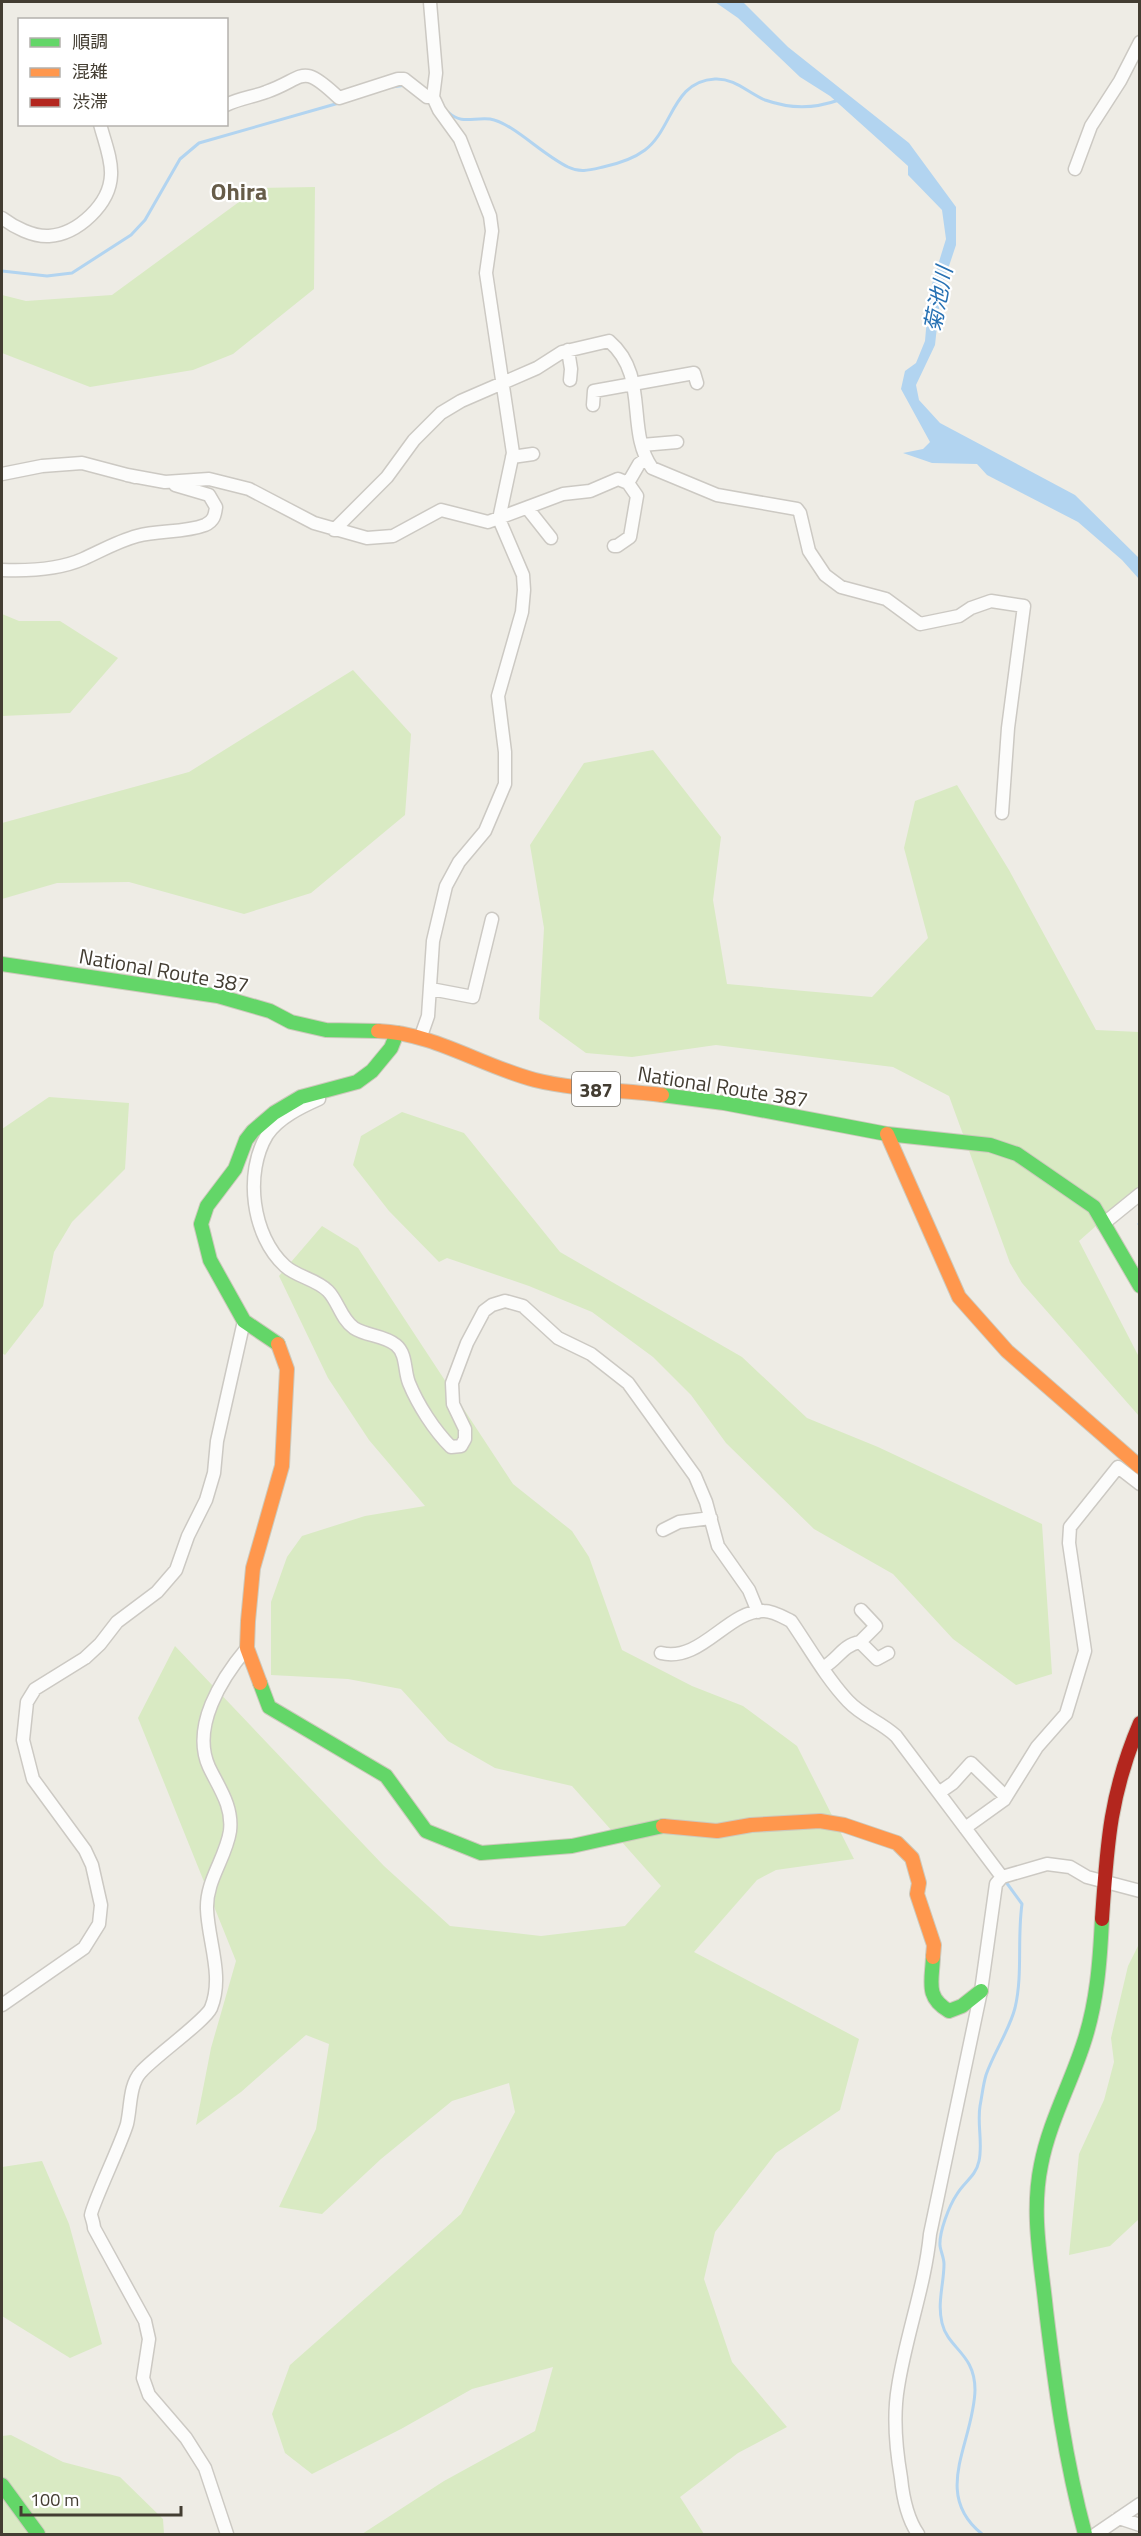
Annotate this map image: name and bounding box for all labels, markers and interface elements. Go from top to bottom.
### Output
legend [18,18,228,126]
text: 順調 [72,28,108,55]
text: 混雑 [72,58,108,85]
text: 渋滞 [72,88,108,115]
district label: Ohira [211,173,267,209]
water label: 菊池川 [915,261,961,335]
street label: National Route 387 [77,939,251,1001]
street label: National Route 387 [636,1057,810,1115]
road number: 387 [572,1072,620,1106]
scale bar [21,2479,182,2517]
text: 100 m [30,2486,79,2513]

